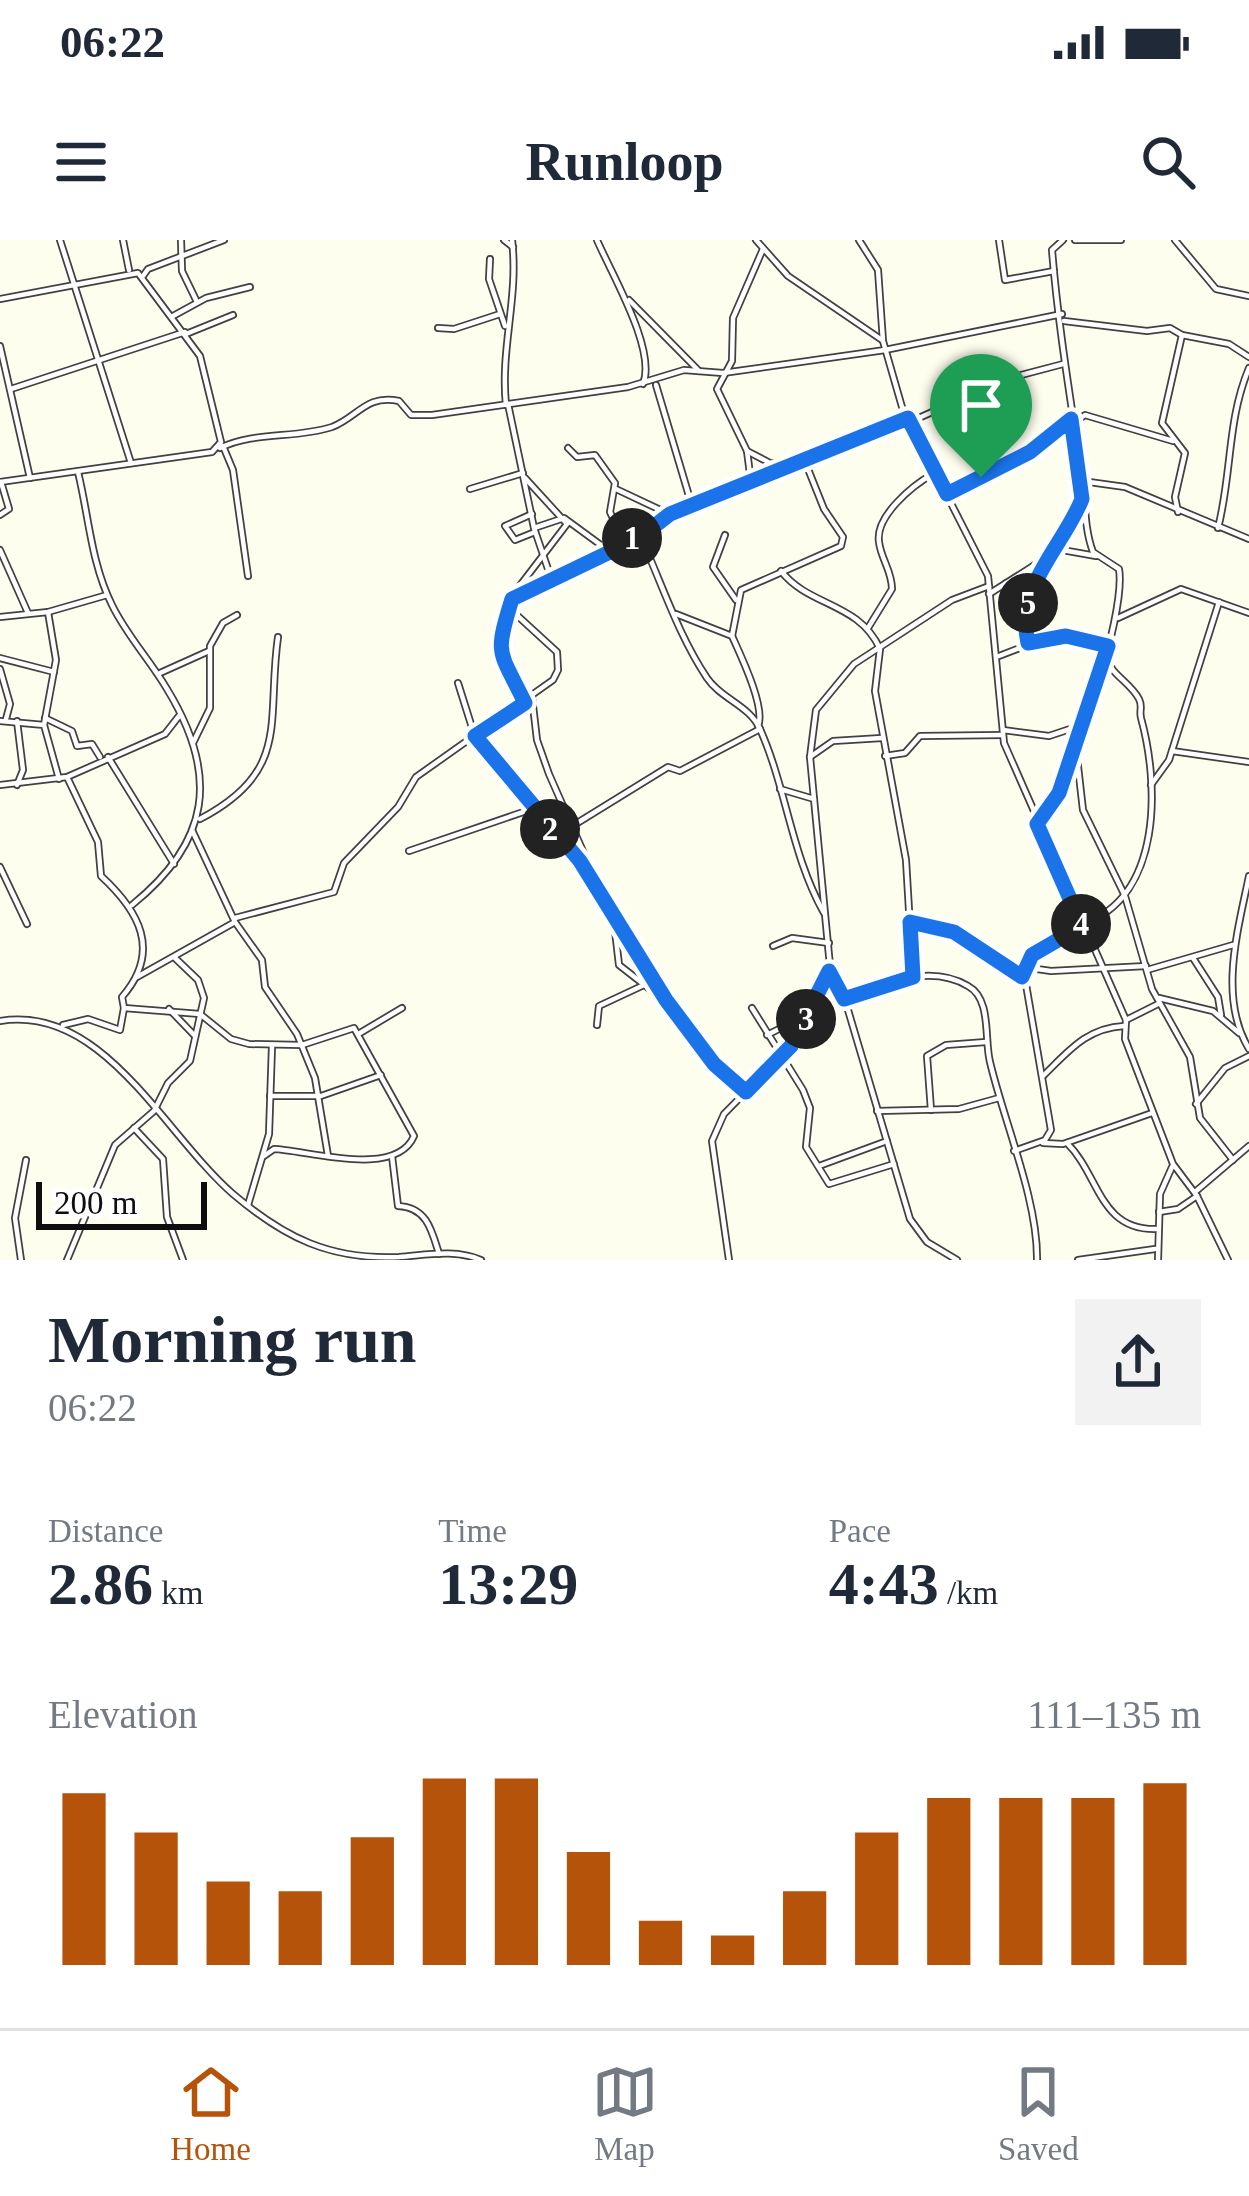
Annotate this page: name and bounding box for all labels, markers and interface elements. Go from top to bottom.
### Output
text: 06:22 [60,17,165,67]
icon: menu [48,129,114,195]
icon: search [1135,129,1201,195]
text: Runloop [525,132,724,192]
pin [930,354,1032,477]
icon: arrive [948,372,1014,438]
pin: 1 [602,508,662,568]
text: 1 [624,520,640,556]
pin: 5 [998,573,1058,633]
text: 5 [1020,585,1036,621]
pin: 2 [520,799,580,859]
text: 2 [542,811,558,847]
pin: 4 [1051,894,1111,954]
text: 4 [1073,906,1089,942]
pin: 3 [776,989,836,1049]
text: 3 [798,1001,814,1037]
scale bar [36,1176,207,1229]
text: 200 m [54,1185,137,1221]
button: share [1075,1299,1201,1425]
text: Morning run [48,1303,417,1376]
text: 06:22 [48,1386,137,1429]
text: Distance [48,1513,163,1549]
text: Time [438,1513,507,1549]
text: Pace [829,1513,891,1549]
text: 2.86 [48,1551,153,1617]
text: 13:29 [438,1551,578,1617]
text: 4:43 [829,1551,939,1617]
text: km [153,1575,203,1611]
text: /km [939,1575,998,1611]
text: Elevation [48,1693,197,1736]
text: 111–135 m [1027,1693,1201,1736]
tab: Home [170,2059,251,2168]
tab: Map [592,2059,658,2168]
tab: Saved [998,2059,1079,2168]

